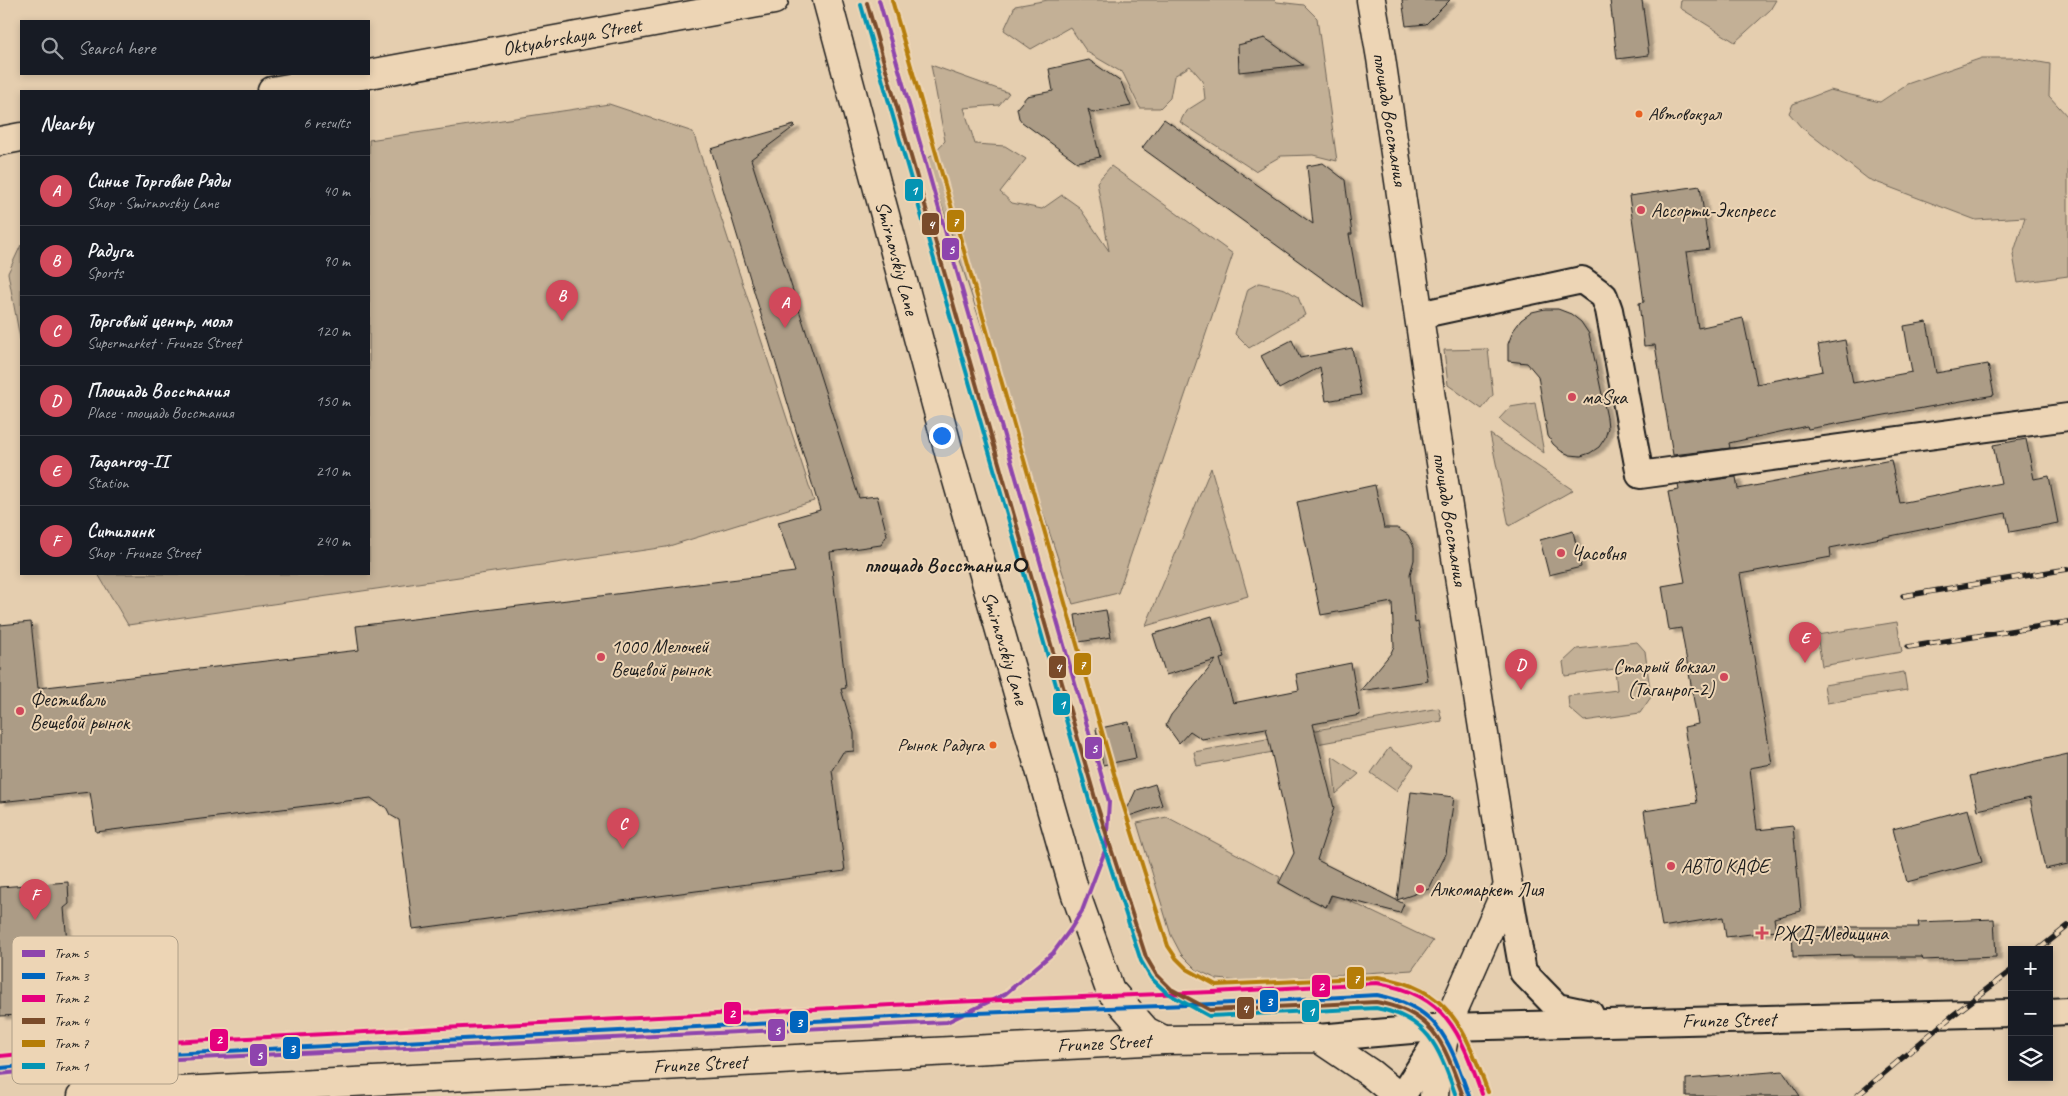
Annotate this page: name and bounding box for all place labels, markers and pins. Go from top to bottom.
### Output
place label: Автовокзал [1648,102,1723,126]
marker: Автовокзал [1634,109,1644,119]
place label: Ассорти-Экспресс [1651,198,1776,223]
marker: Ассорти-Экспресс [1635,204,1647,216]
pin: B [546,280,578,321]
pin: A [769,287,801,328]
place label: маSка [1582,385,1628,410]
marker: маSка [1566,391,1578,403]
place label: Часовня [1571,541,1627,566]
marker: Часовня [1555,547,1567,559]
place label: площадь Восстания [864,553,1011,578]
marker: площадь Восстания [1014,558,1028,572]
pin: E [1789,622,1821,663]
place label: 1000 Мелочей Вещевой рынок [611,634,712,682]
pin: D [1505,649,1537,690]
marker: 1000 Мелочей Вещевой рынок [595,651,607,663]
place label: Старый вокзал (Таганрог-2) [1613,654,1716,702]
marker: Старый вокзал (Таганрог-2) [1718,671,1730,683]
place label: Фестиваль Вещевой рынок [30,687,131,735]
marker: Фестиваль Вещевой рынок [14,705,26,717]
place label: Рынок Радуга [897,733,986,757]
marker: Рынок Радуга [988,740,998,750]
pin: C [607,808,639,849]
place label: АВТО КАФЕ [1681,854,1771,879]
marker: АВТО КАФЕ [1665,860,1677,872]
place label: Алкомаркет Лия [1430,877,1545,902]
pin: F [19,879,51,920]
marker: Алкомаркет Лия [1414,883,1426,895]
place label: РЖД-Медицина [1773,921,1889,946]
marker: РЖД-Медицина [1755,926,1769,940]

